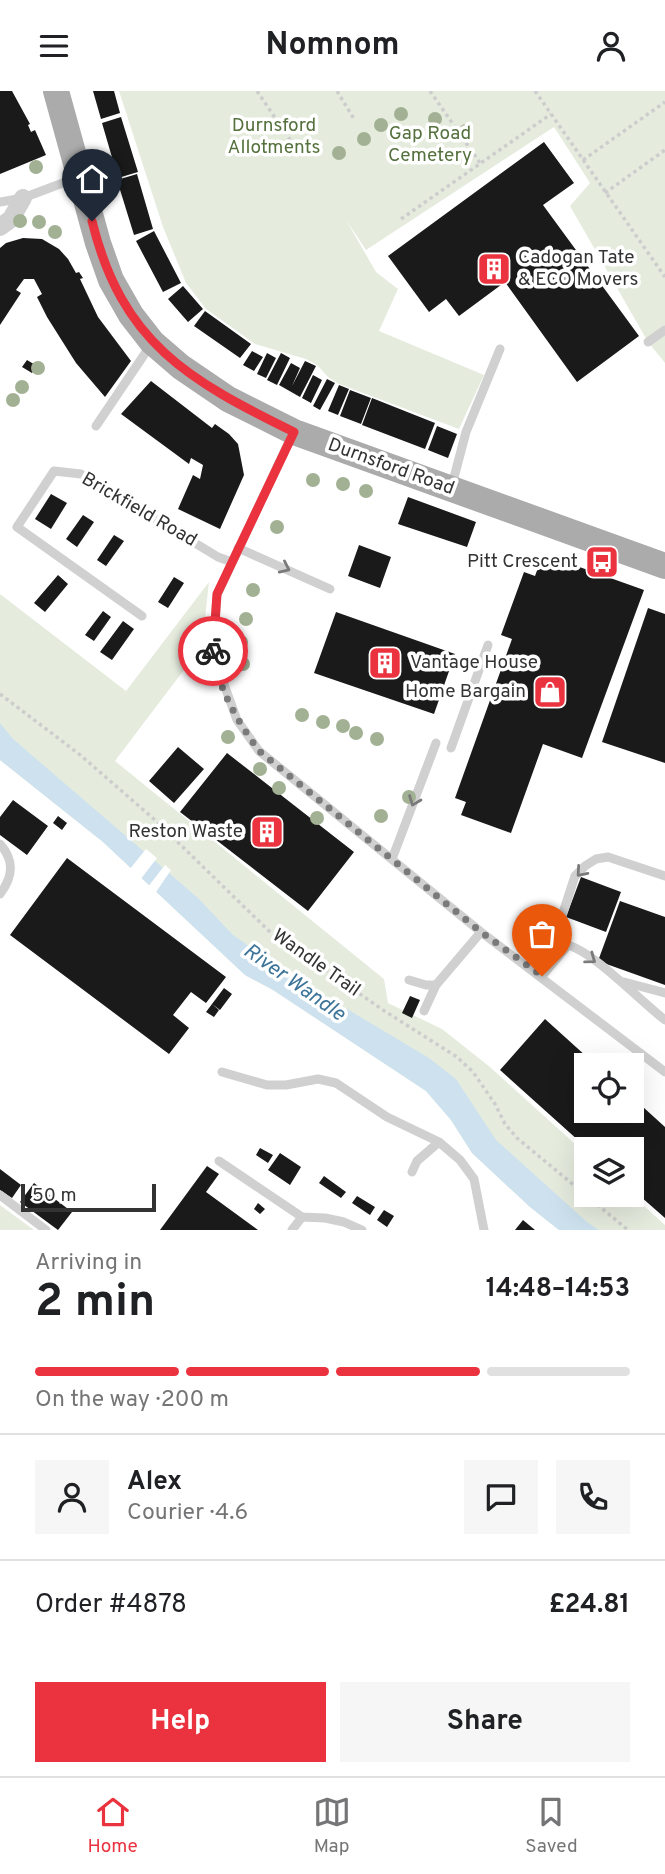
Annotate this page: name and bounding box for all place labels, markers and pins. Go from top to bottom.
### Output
pin [62,149,122,221]
place label: Cadogan Tate & ECO Movers [518,246,638,292]
building icon: Cadogan Tate & ECO Movers [475,250,513,288]
bus stop icon: Pitt Crescent [583,543,621,581]
place label: Pitt Crescent [467,550,578,574]
building icon: Vantage House [366,644,404,682]
place label: Vantage House [410,651,538,675]
shop icon: Home Bargain [531,673,569,711]
place label: Home Bargain [405,680,526,704]
building icon: Reston Waste [248,813,286,851]
place label: Reston Waste [128,820,243,844]
pin [512,904,572,976]

